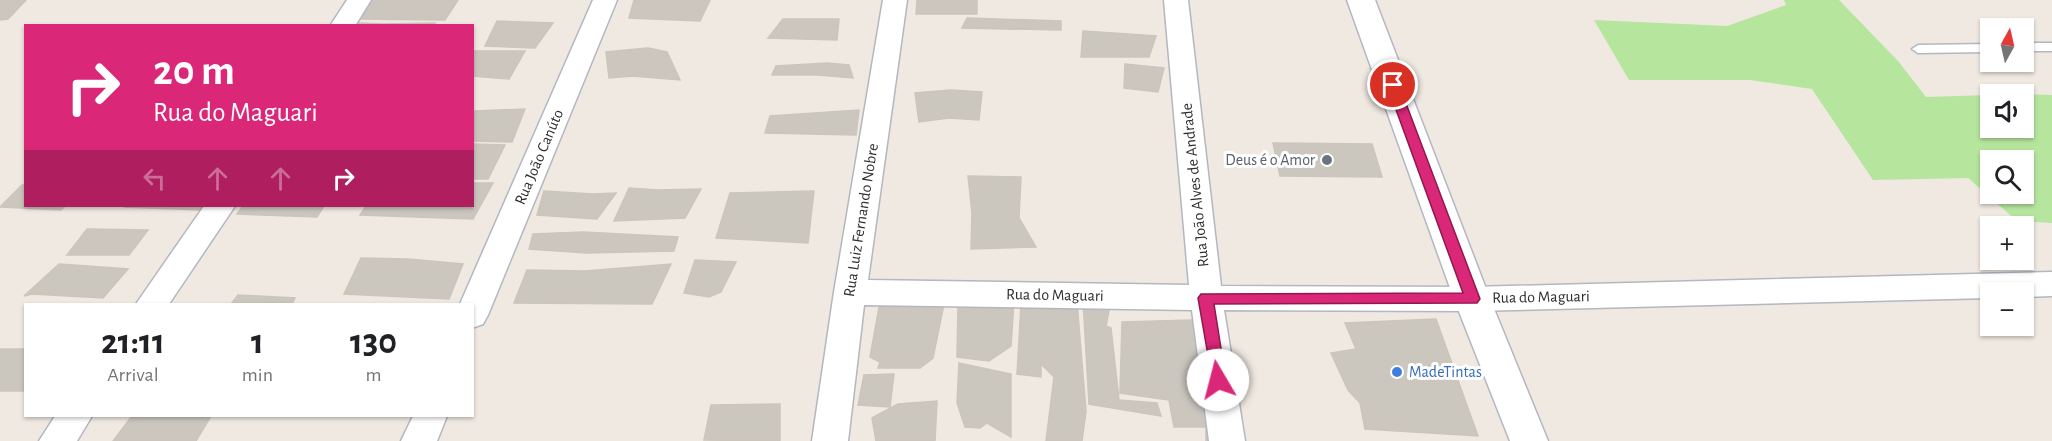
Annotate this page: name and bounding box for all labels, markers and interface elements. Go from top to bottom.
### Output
north arrow [1980,18,2034,72]
map controls [1980,18,2034,336]
icon: right [54,48,132,126]
text: 20 m [153,50,235,92]
pin [1367,59,1418,110]
icon: arrive [1376,68,1409,101]
button: sound [1980,84,2034,138]
text: Rua do Maguari [153,99,318,126]
street label: Rua João Alves de Andrade [1178,102,1212,268]
street label: Rua João Canúto [512,107,566,207]
street label: Rua Luiz Fernando Nobre [841,142,881,298]
button: search [1980,150,2034,204]
place label: Deus é o Amor [1225,152,1316,168]
marker: Deus é o Amor [1320,153,1334,167]
icon: left [138,162,171,195]
icon: ahead [201,162,234,195]
icon: ahead [264,162,297,195]
icon: right [327,162,360,195]
button: + [1980,216,2034,270]
button: − [1980,282,2034,336]
street label: Rua do Maguari [1006,286,1104,304]
street label: Rua do Maguari [1492,288,1590,306]
text: 21:11 [101,324,165,360]
text: 1 [251,324,264,360]
text: 130 [350,324,397,360]
position arrow [1186,348,1250,412]
place label: MadeTintas [1409,364,1482,380]
text: Arrival [107,365,159,385]
text: min [242,365,273,385]
text: m [366,365,382,385]
marker: MadeTintas [1390,365,1404,379]

